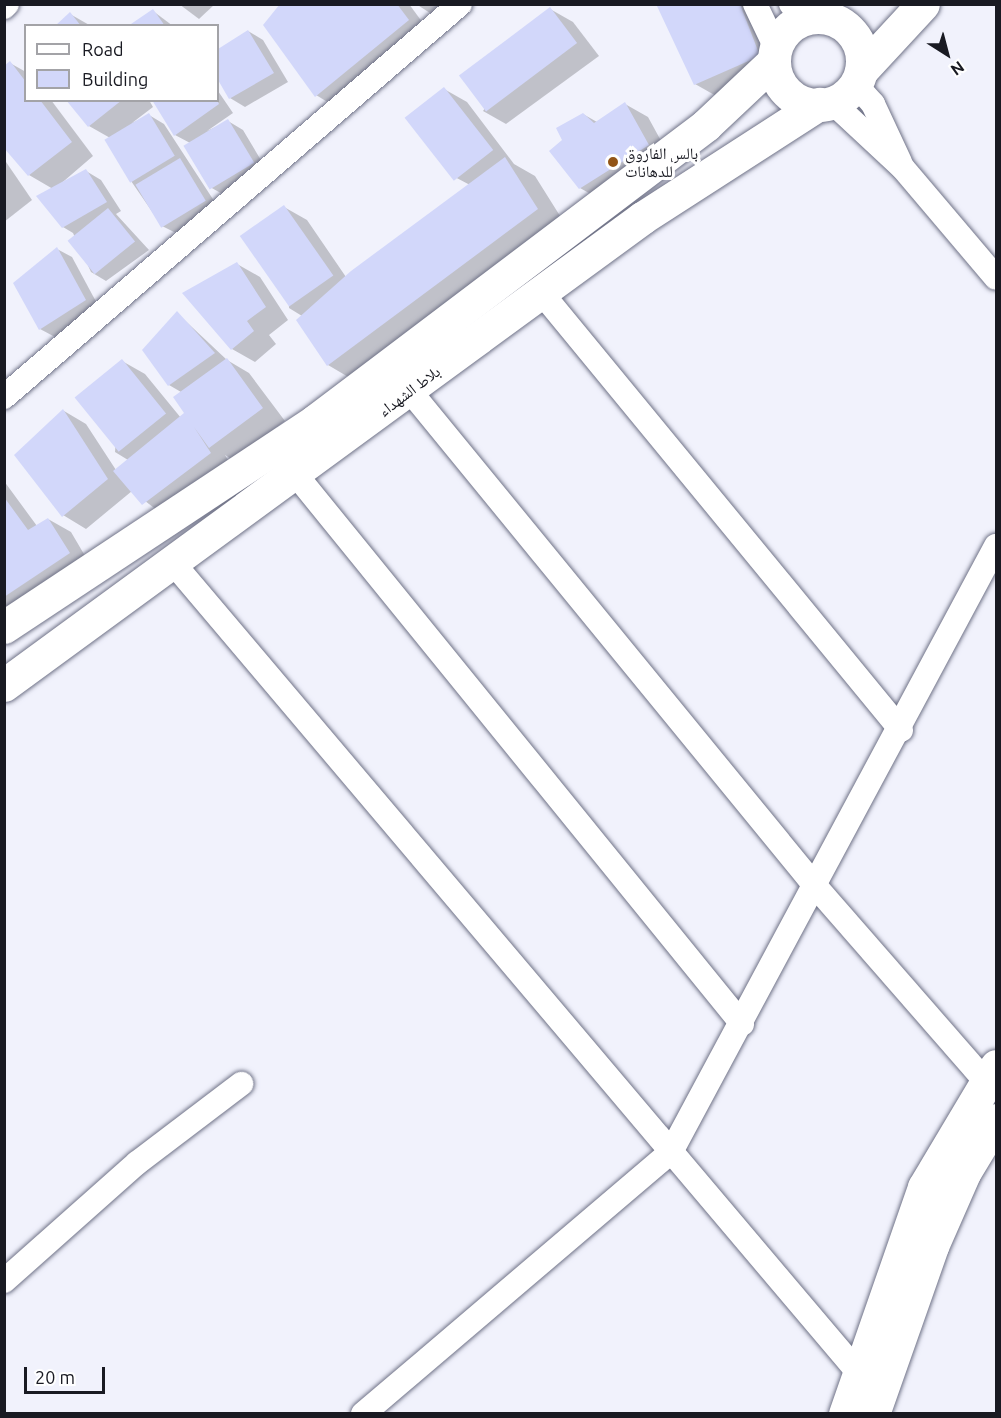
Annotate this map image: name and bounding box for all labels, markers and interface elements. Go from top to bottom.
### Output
legend [24,24,219,102]
north arrow [917,24,977,84]
text: Road [82,39,124,59]
text: N [947,58,968,79]
text: Building [82,69,148,89]
place label: بالس الفاروق للدهانات [625,143,698,181]
marker: بالس الفاروق للدهانات [606,155,620,169]
street label: بلاط الشهداء [374,362,444,420]
scale bar [27,1355,108,1393]
text: 20 m [35,1367,75,1387]

